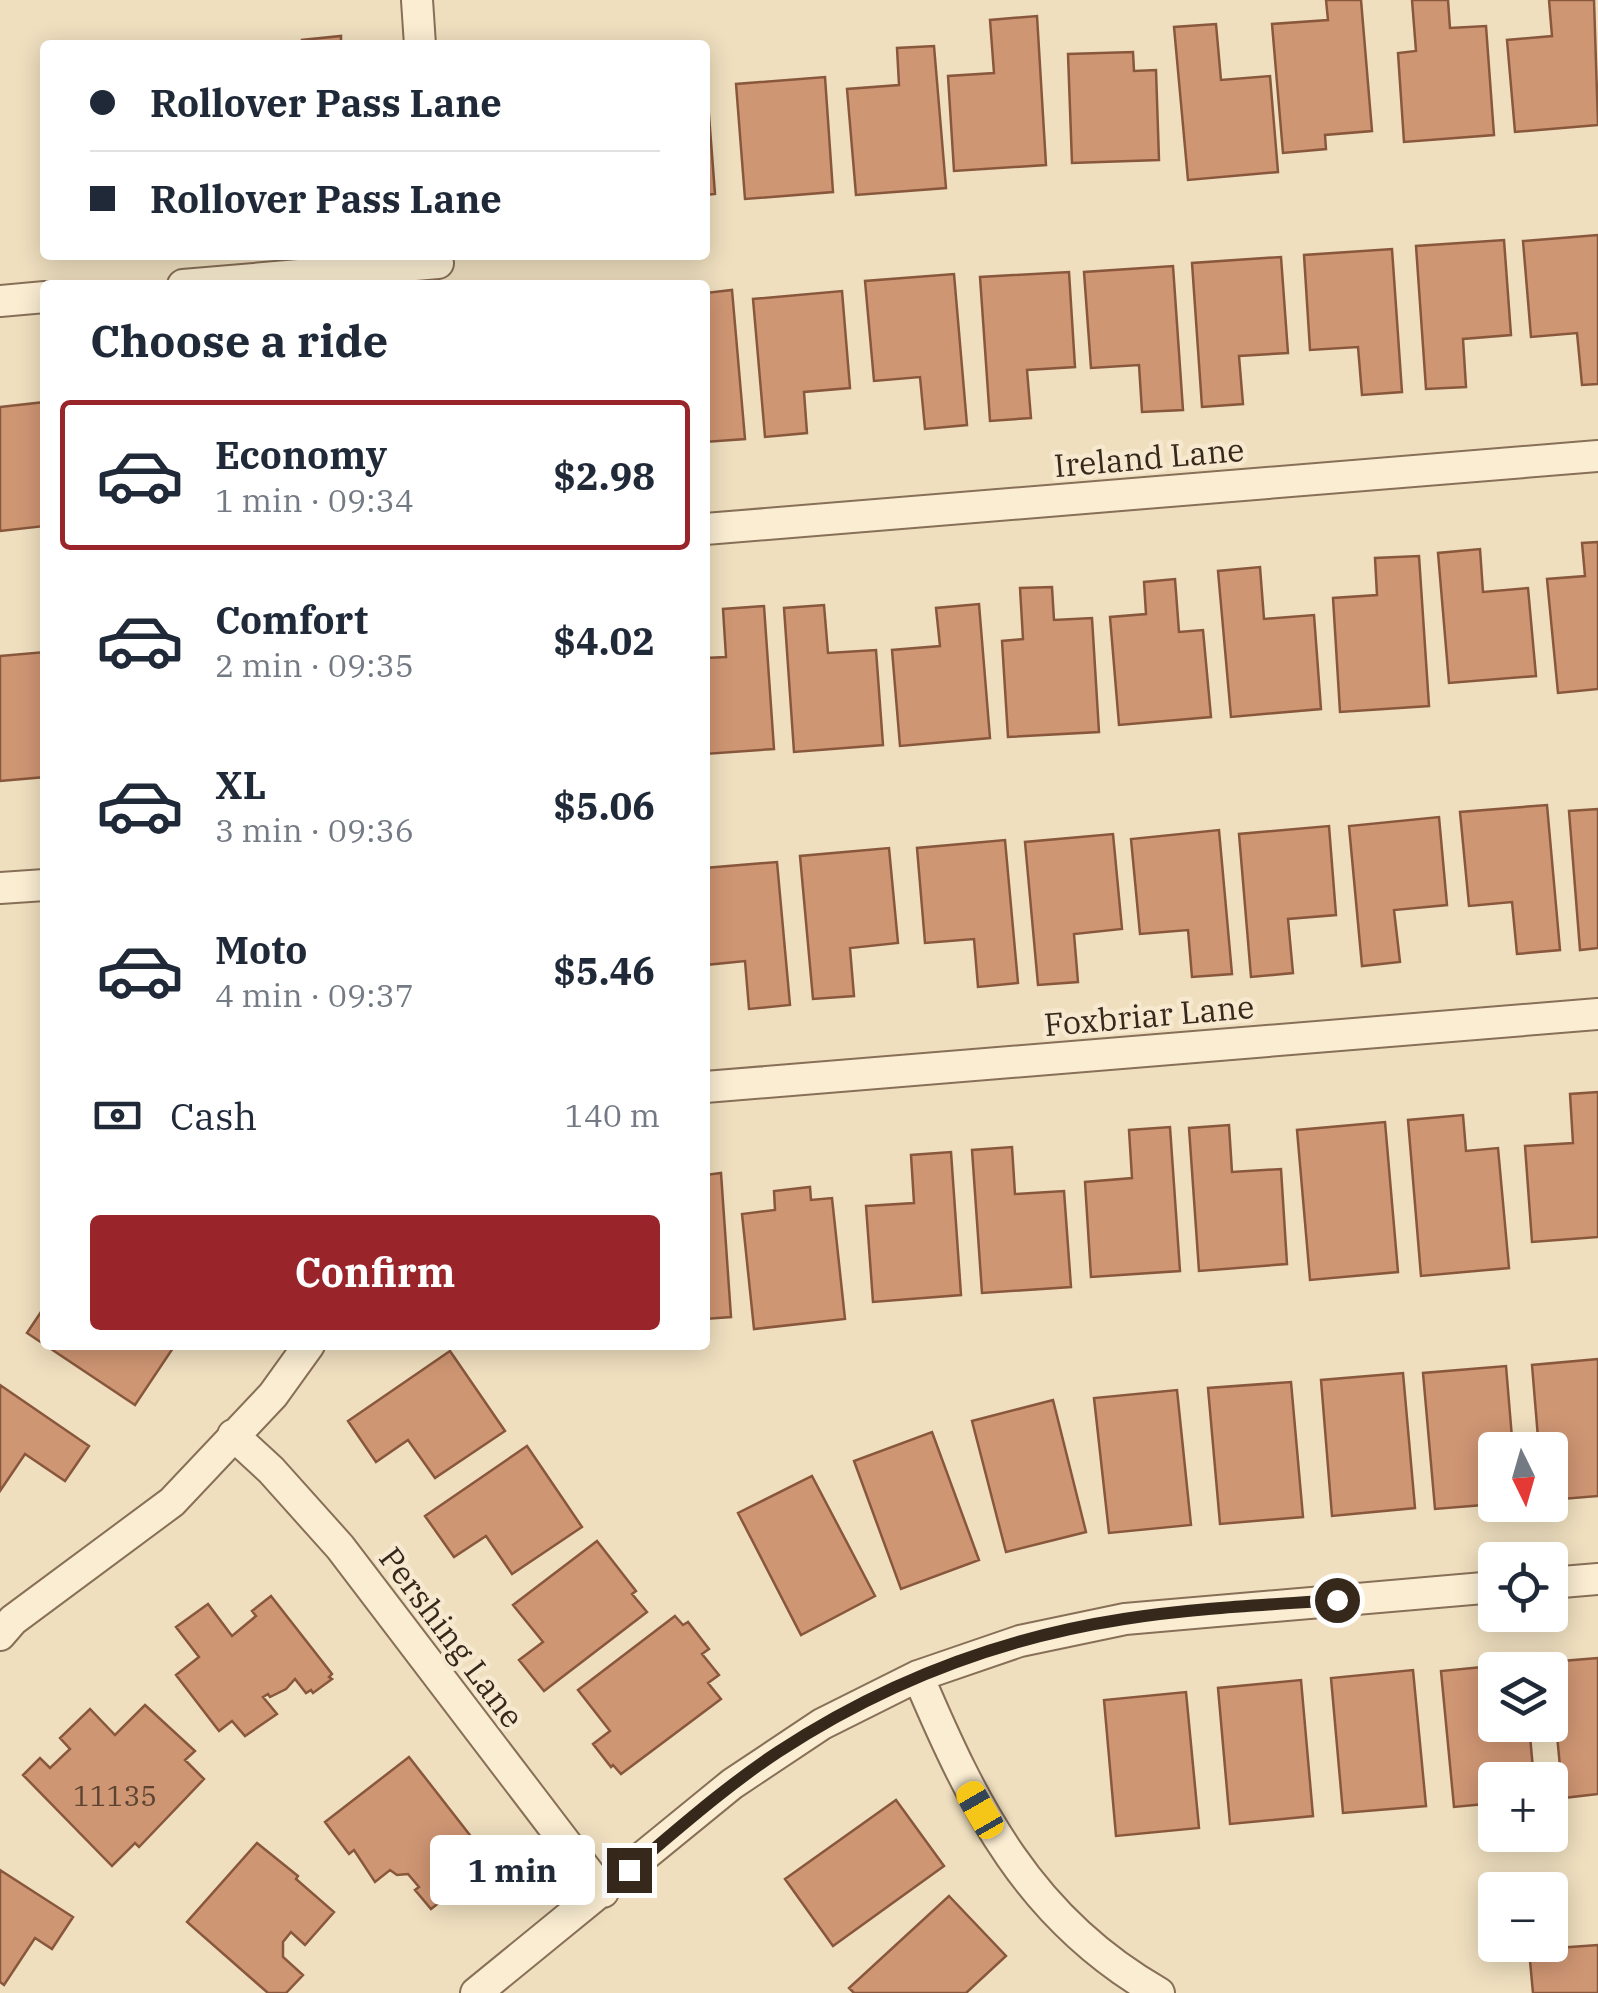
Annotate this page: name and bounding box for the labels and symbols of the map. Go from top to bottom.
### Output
street label: Ireland Lane [1052,428,1246,486]
street label: Foxbriar Lane [1042,985,1256,1045]
north arrow [1478,1432,1568,1522]
street label: Pershing Lane [370,1538,534,1736]
route start [1315,1578,1360,1623]
house number: 11135 [73,1777,157,1814]
car [952,1777,1008,1843]
callout: 1 min [429,1835,594,1905]
route end [607,1848,652,1893]

